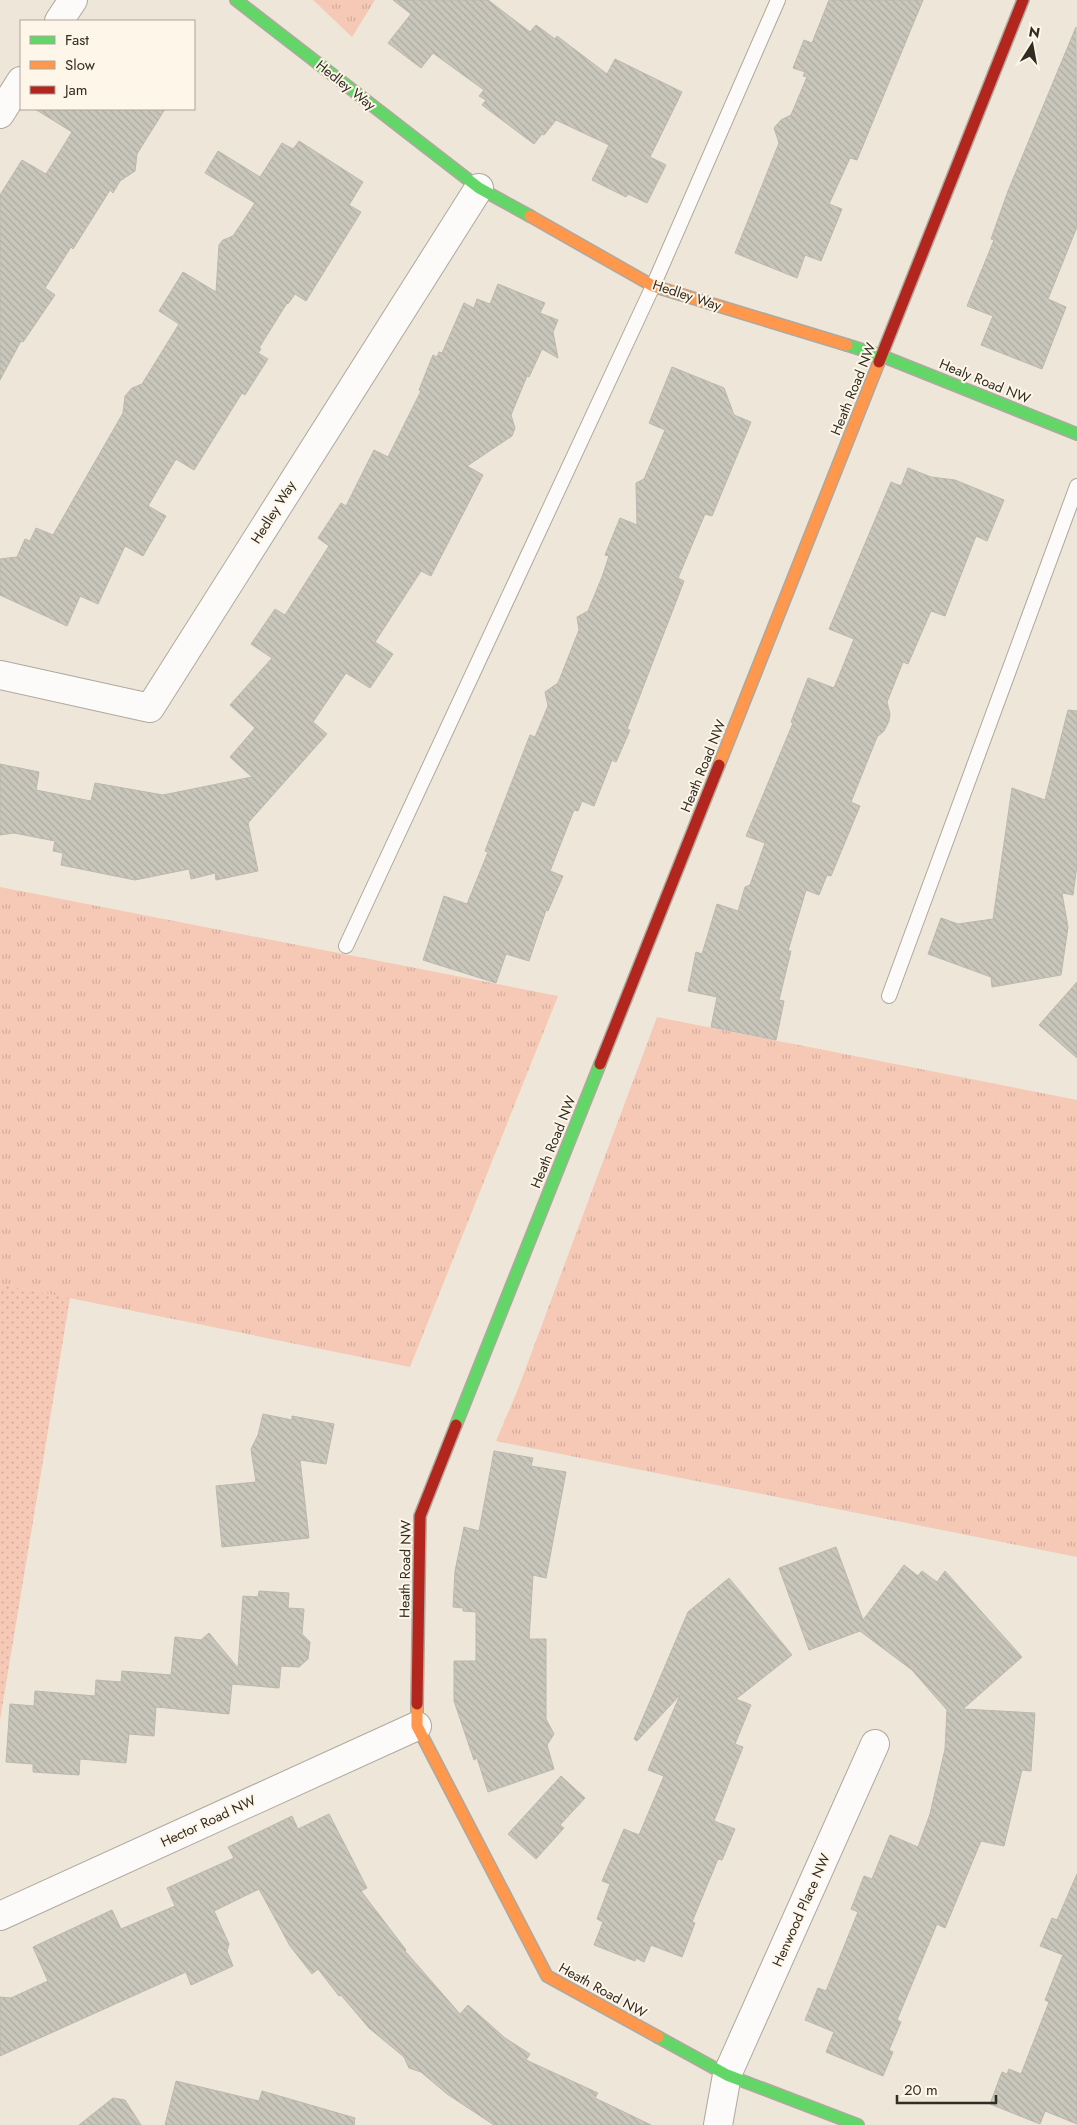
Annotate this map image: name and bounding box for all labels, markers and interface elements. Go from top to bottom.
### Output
legend [20,20,195,110]
north arrow [1007,20,1057,70]
text: N [1027,21,1042,43]
text: Fast [65,29,89,51]
text: Slow [65,54,96,76]
street label: Hedley Way [312,55,381,115]
text: Jam [63,79,88,101]
street label: Hedley Way [650,275,725,316]
street label: Heath Road NW [825,340,881,438]
street label: Healy Road NW [936,354,1034,408]
street label: Hedley Way [246,476,301,547]
street label: Heath Road NW [675,717,731,815]
street label: Heath Road NW [525,1093,581,1191]
street label: Heath Road NW [394,1520,416,1618]
street label: Hector Road NW [157,1790,259,1852]
street label: Henwood Place NW [767,1850,835,1970]
street label: Heath Road NW [555,1958,651,2023]
scale bar [897,2072,996,2104]
text: 20 m [904,2079,938,2101]

